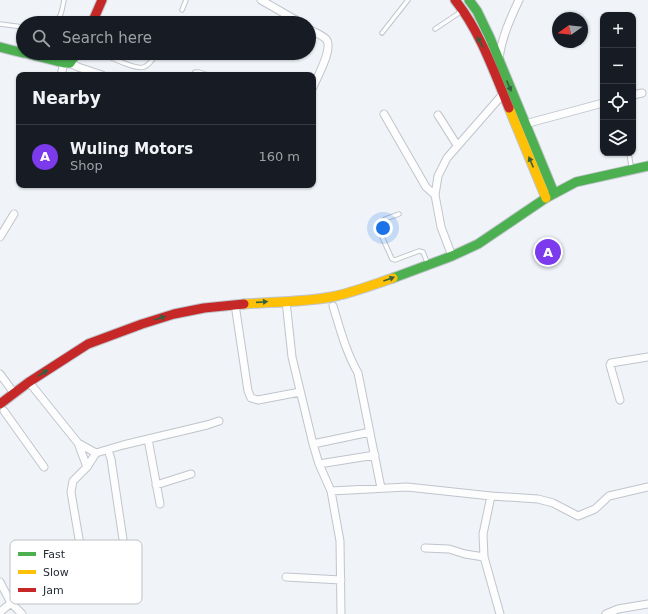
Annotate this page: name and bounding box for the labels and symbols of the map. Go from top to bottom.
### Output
north arrow [552,12,588,48]
one-way arrow [477,36,484,48]
one-way arrow [506,81,512,92]
one-way arrow [528,156,534,167]
your location [373,218,393,238]
pin: A [535,237,561,267]
one-way arrow [383,276,395,282]
one-way arrow [256,299,268,306]
one-way arrow [154,315,166,321]
one-way arrow [38,369,48,377]
legend [10,540,142,604]
text: Fast [43,548,66,561]
text: Slow [43,566,69,579]
text: Jam [42,584,64,597]

